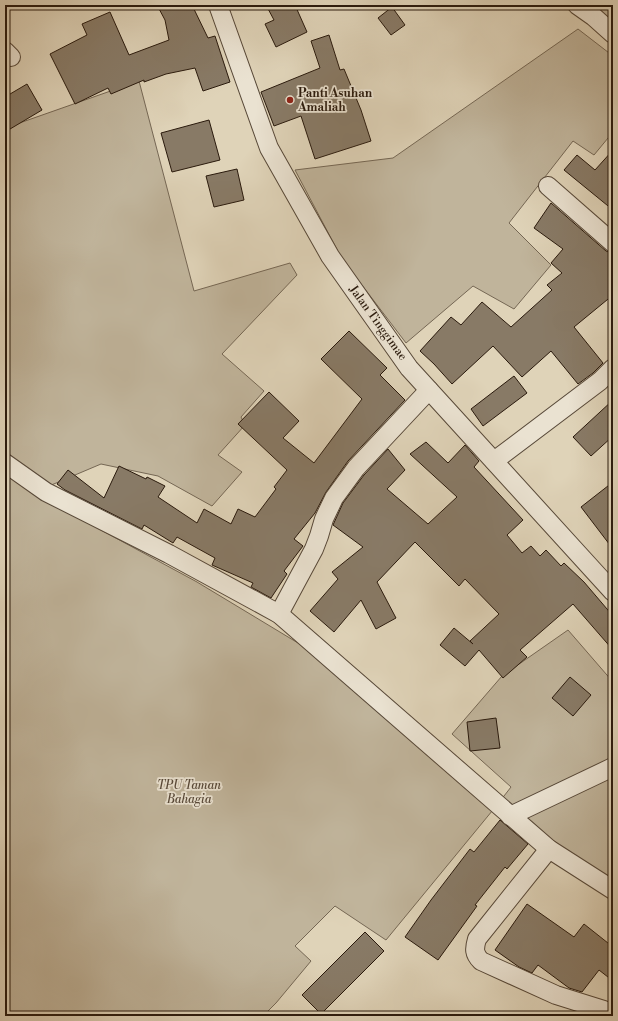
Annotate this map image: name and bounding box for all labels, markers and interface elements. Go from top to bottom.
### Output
place label: Panti Asuhan Amaliah [297,86,373,115]
marker: Panti Asuhan Amaliah [285,95,295,105]
street label: Jalan Tinggimae [345,282,410,363]
park label: TPU Taman Bahagia [157,778,221,807]

